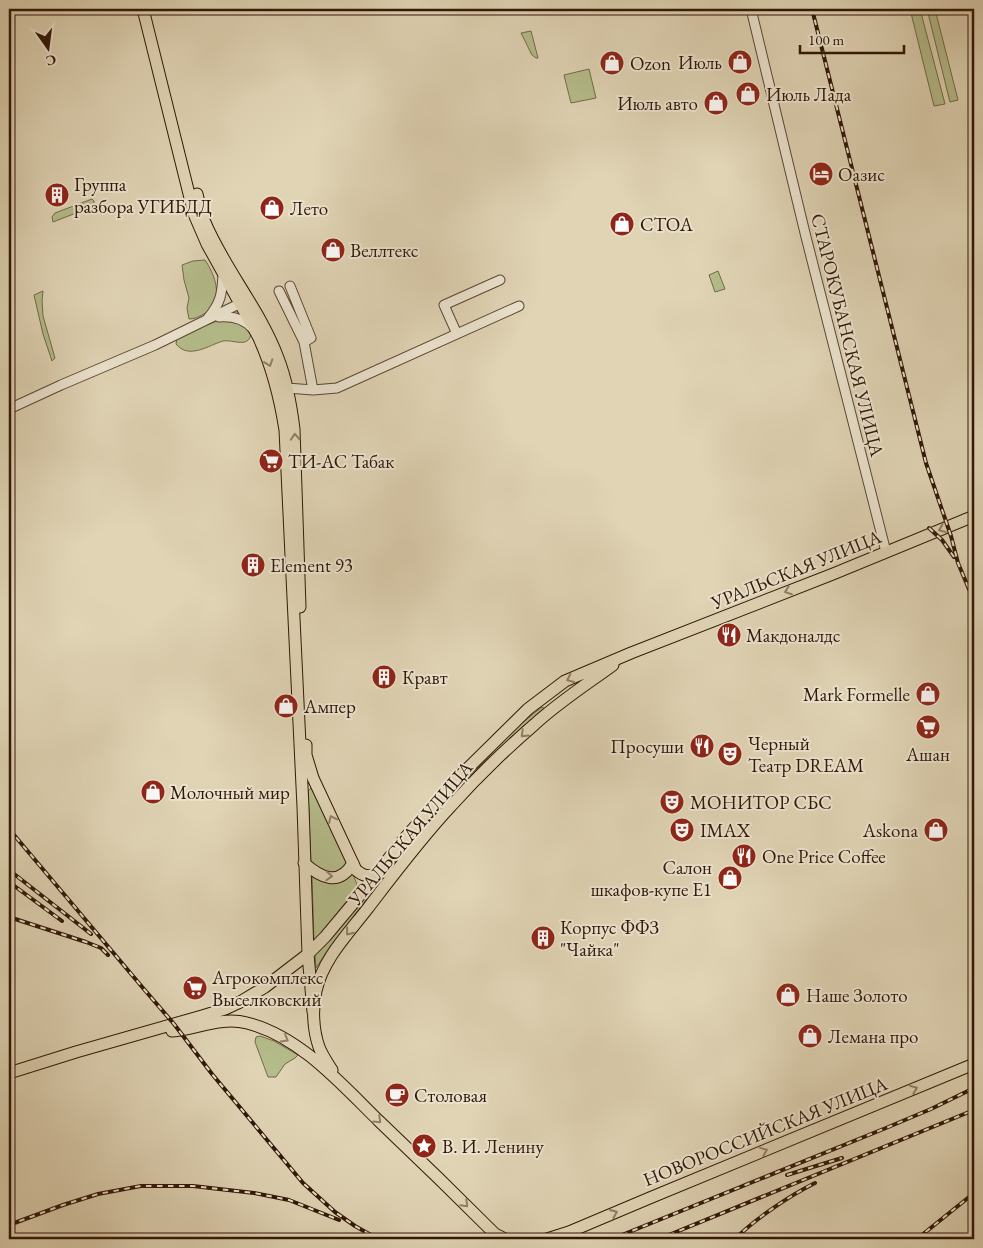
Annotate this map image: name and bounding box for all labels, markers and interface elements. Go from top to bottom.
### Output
north arrow [22,22,72,72]
scale bar [800,22,904,54]
text: 100 m [808,30,845,49]
shop icon: Июль [727,49,753,75]
shop icon: Ozon [599,50,625,76]
place label: Июль [678,50,722,75]
text: С [44,51,58,71]
place label: Ozon [630,51,671,76]
shop icon: Июль Лада [735,81,761,107]
place label: Июль Лада [766,82,852,107]
shop icon: Июль авто [703,90,729,116]
place label: Июль авто [617,91,698,116]
hotel icon: Оазис [808,161,834,187]
place label: Оазис [838,162,885,187]
place label: Группа разбора УГИБДД [74,172,212,219]
building icon: Группа разбора УГИБДД [44,182,70,208]
shop icon: Лето [259,195,285,221]
place label: Лето [290,196,328,221]
shop icon: СТОА [609,211,635,237]
street label: СТАРОКУБАНСКАЯ УЛИЦА [805,211,890,460]
place label: СТОА [640,212,694,237]
shop icon: Веллтекс [320,237,346,263]
place label: Веллтекс [350,238,419,263]
one-way arrow [263,359,273,367]
one-way arrow [289,433,300,441]
supermarket icon: ТИ-АС Табак [258,448,284,474]
place label: ТИ-АС Табак [288,449,394,474]
street label: УРАЛЬСКАЯ УЛИЦА [706,524,886,615]
one-way arrow [938,524,946,534]
building icon: Element 93 [240,552,266,578]
place label: Element 93 [270,553,353,578]
one-way arrow [784,586,792,596]
restaurant icon: Макдоналдс [716,622,742,648]
place label: Макдоналдс [746,623,841,648]
building icon: Кравт [371,664,397,690]
place label: Кравт [402,665,448,690]
one-way arrow [567,673,576,683]
shop icon: Mark Formelle [915,681,941,707]
place label: Mark Formelle [803,682,910,707]
shop icon: Ампер [273,693,299,719]
place label: Ампер [303,694,356,719]
supermarket icon: Ашан [915,714,941,740]
one-way arrow [521,728,530,737]
place label: Черный Театр DREAM [748,731,864,778]
restaurant icon: Просуши [689,733,715,759]
place label: Просуши [610,734,684,759]
theatre icon: Черный Театр DREAM [717,741,743,767]
place label: Ашан [905,742,950,767]
street label: УРАЛЬСКАЯ УЛИЦА [342,755,479,912]
shop icon: Молочный мир [140,779,166,805]
place label: Молочный мир [170,780,290,805]
theatre icon: МОНИТОР СБС [659,789,685,815]
place label: МОНИТОР СБС [690,790,832,815]
one-way arrow [328,815,338,824]
theatre icon: IMAX [669,817,695,843]
shop icon: Askona [923,817,949,843]
place label: IMAX [700,818,751,843]
place label: Askona [862,818,918,843]
restaurant icon: One Price Coffee [731,843,757,869]
place label: One Price Coffee [762,844,886,869]
place label: Салон шкафов-купе Е1 [591,855,712,902]
shop icon: Салон шкафов-купе Е1 [717,865,743,891]
one-way arrow [326,871,334,882]
place label: Корпус ФФЗ "Чайка" [560,915,659,962]
building icon: Корпус ФФЗ "Чайка" [530,925,556,951]
one-way arrow [347,926,355,935]
place label: Агрокомплекс Выселковский [211,965,324,1012]
supermarket icon: Агрокомплекс Выселковский [182,975,208,1001]
shop icon: Наше Золото [775,982,801,1008]
place label: Наше Золото [806,983,908,1008]
shop icon: Лемана про [797,1023,823,1049]
place label: Лемана про [828,1024,918,1049]
one-way arrow [280,1033,289,1043]
street label: НОВОРОССИЙСКАЯ УЛИЦА [639,1071,892,1192]
cafe icon: Столовая [384,1082,410,1108]
place label: Столовая [414,1083,487,1108]
one-way arrow [909,1084,918,1095]
one-way arrow [372,1114,381,1123]
place icon: В. И. Ленину [411,1133,437,1159]
place label: В. И. Ленину [442,1134,544,1159]
one-way arrow [759,1146,768,1157]
one-way arrow [459,1198,468,1207]
one-way arrow [609,1208,618,1219]

